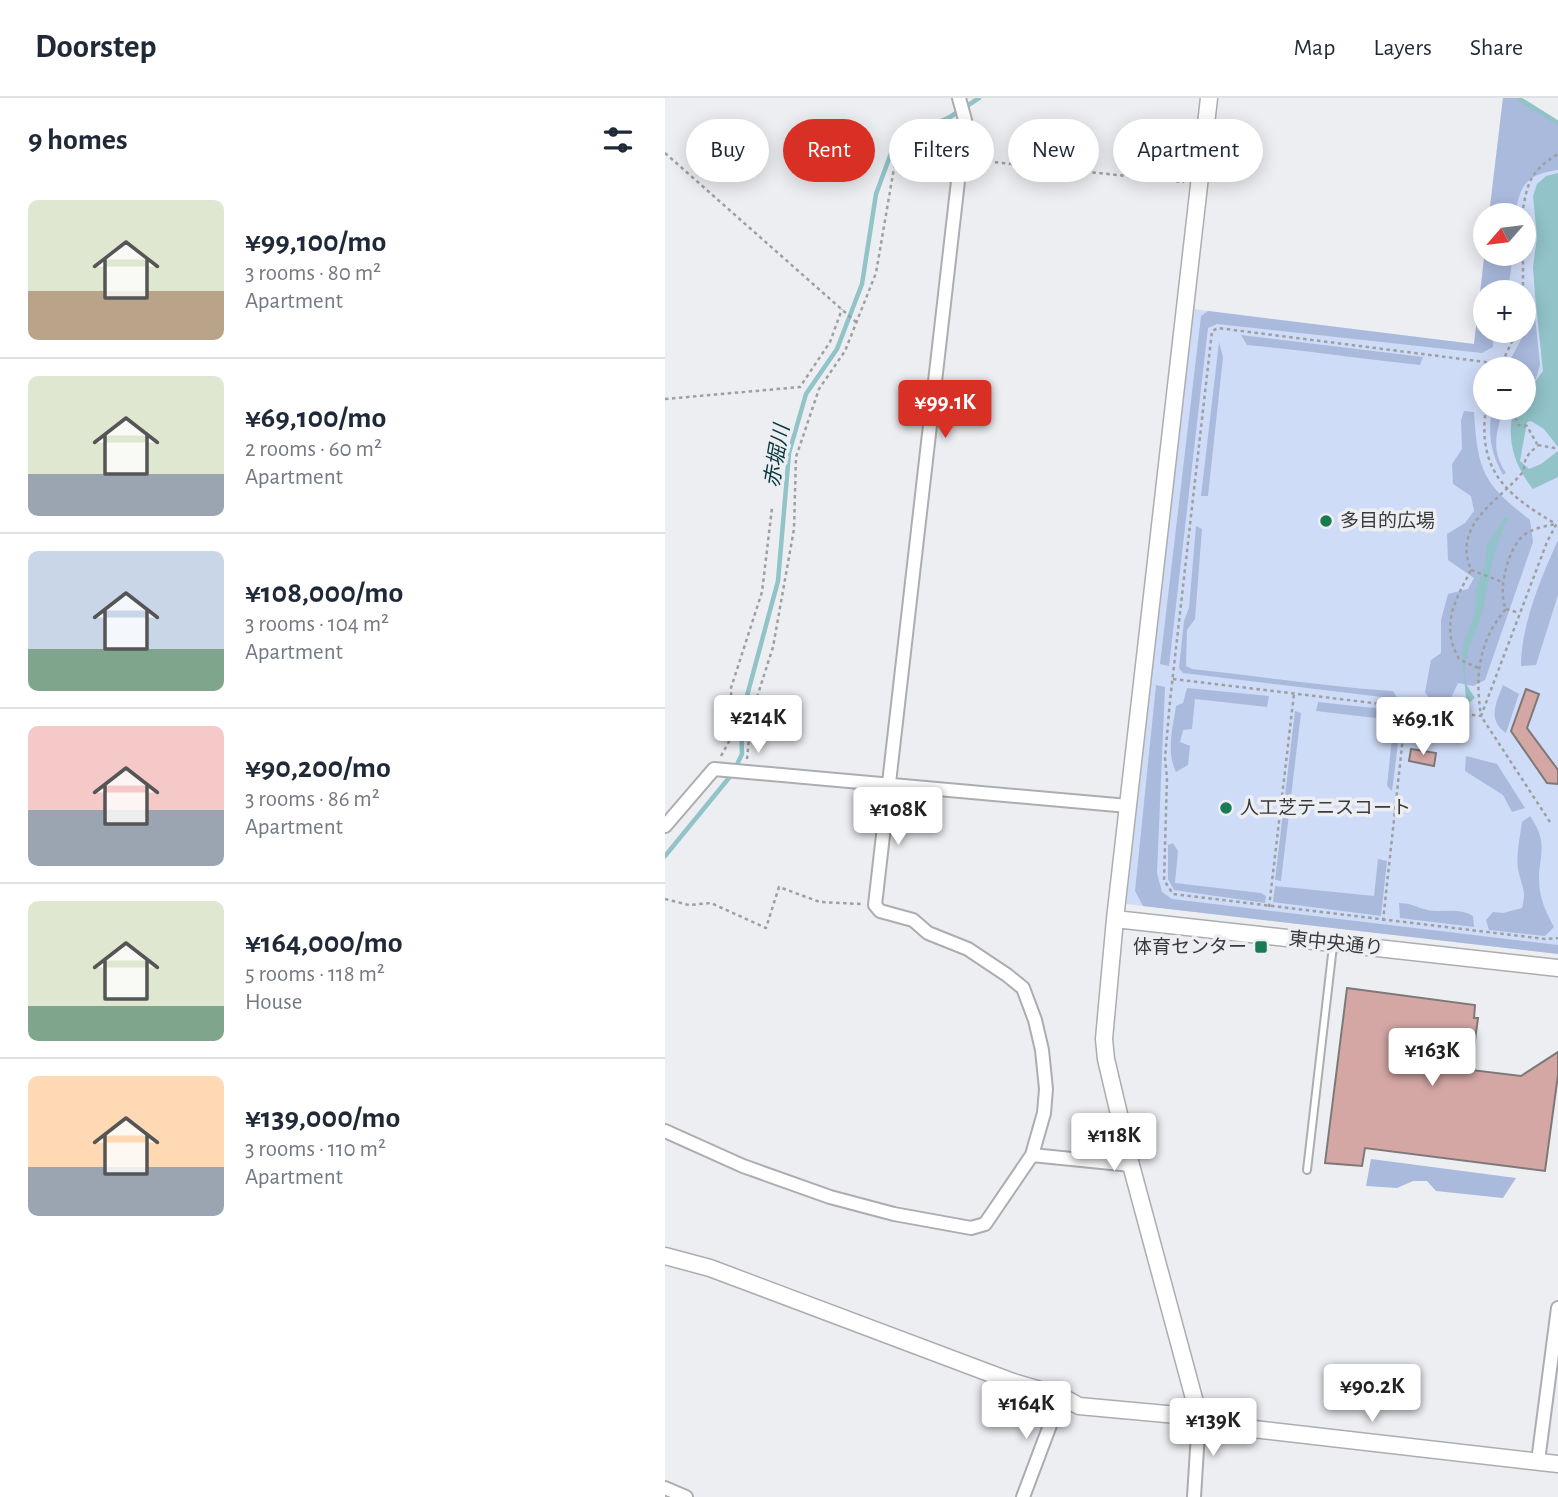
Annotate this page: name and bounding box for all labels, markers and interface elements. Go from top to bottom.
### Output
text: Doorstep [35,31,157,64]
text: Map [1293,36,1335,60]
text: Layers [1373,36,1432,60]
text: Share [1470,36,1523,60]
chip: Buy [686,119,769,182]
chip: Rent [783,119,875,182]
chip: Filters [889,119,994,182]
chip: New [1008,119,1099,182]
chip: Apartment [1113,119,1263,182]
icon: filters [599,121,637,159]
text: 9 homes [28,125,128,155]
north arrow [1473,203,1537,266]
map controls [1473,203,1536,420]
text: ¥99,100/mo [245,227,386,257]
icon: home [84,228,168,312]
text: 3 rooms · 80 m² [245,262,381,285]
button: + [1473,280,1536,343]
text: Apartment [245,290,343,313]
button: − [1473,357,1536,420]
pin: ¥99.1K [888,380,1002,440]
text: ¥99.1K [914,391,976,414]
text: ¥69,100/mo [245,403,386,433]
icon: home [84,404,168,488]
water label: 赤堀川 [760,421,793,489]
text: 2 rooms · 60 m² [245,438,382,461]
text: Apartment [245,466,343,489]
place label: 多目的広場 [1340,510,1435,531]
marker: 多目的広場 [1318,513,1334,529]
text: ¥108,000/mo [245,578,403,608]
icon: home [84,579,168,663]
text: 3 rooms · 104 m² [245,613,389,636]
text: Apartment [245,641,343,664]
pin: ¥214K [709,696,807,755]
pin: ¥69.1K [1366,698,1480,757]
text: ¥214K [730,706,786,729]
text: ¥69.1K [1392,708,1454,731]
text: ¥90,200/mo [245,753,391,783]
icon: home [84,754,168,838]
text: 3 rooms · 86 m² [245,788,380,811]
pin: ¥108K [849,788,947,847]
text: ¥108K [869,798,927,821]
place label: 人工芝テニスコート [1240,798,1411,818]
marker: 人工芝テニスコート [1218,800,1234,816]
text: Apartment [245,816,343,839]
text: ¥164,000/mo [245,928,402,958]
icon: home [84,929,168,1013]
street label: 東中央通り [1288,929,1384,958]
place label: 体育センター [1133,937,1247,957]
marker: 体育センター [1253,939,1269,955]
text: 5 rooms · 118 m² [245,963,385,986]
text: House [245,991,302,1014]
pin: ¥163K [1383,1028,1481,1088]
text: ¥163K [1405,1039,1459,1062]
text: ¥139,000/mo [245,1103,400,1133]
icon: home [84,1104,168,1188]
pin: ¥118K [1065,1114,1163,1173]
text: ¥118K [1087,1124,1141,1147]
text: 3 rooms · 110 m² [245,1138,386,1161]
text: Apartment [245,1166,343,1189]
pin: ¥90.2K [1315,1364,1429,1424]
text: ¥90.2K [1340,1375,1404,1398]
pin: ¥164K [977,1382,1075,1441]
text: ¥164K [998,1392,1054,1415]
pin: ¥139K [1164,1398,1262,1458]
text: ¥139K [1186,1409,1240,1432]

